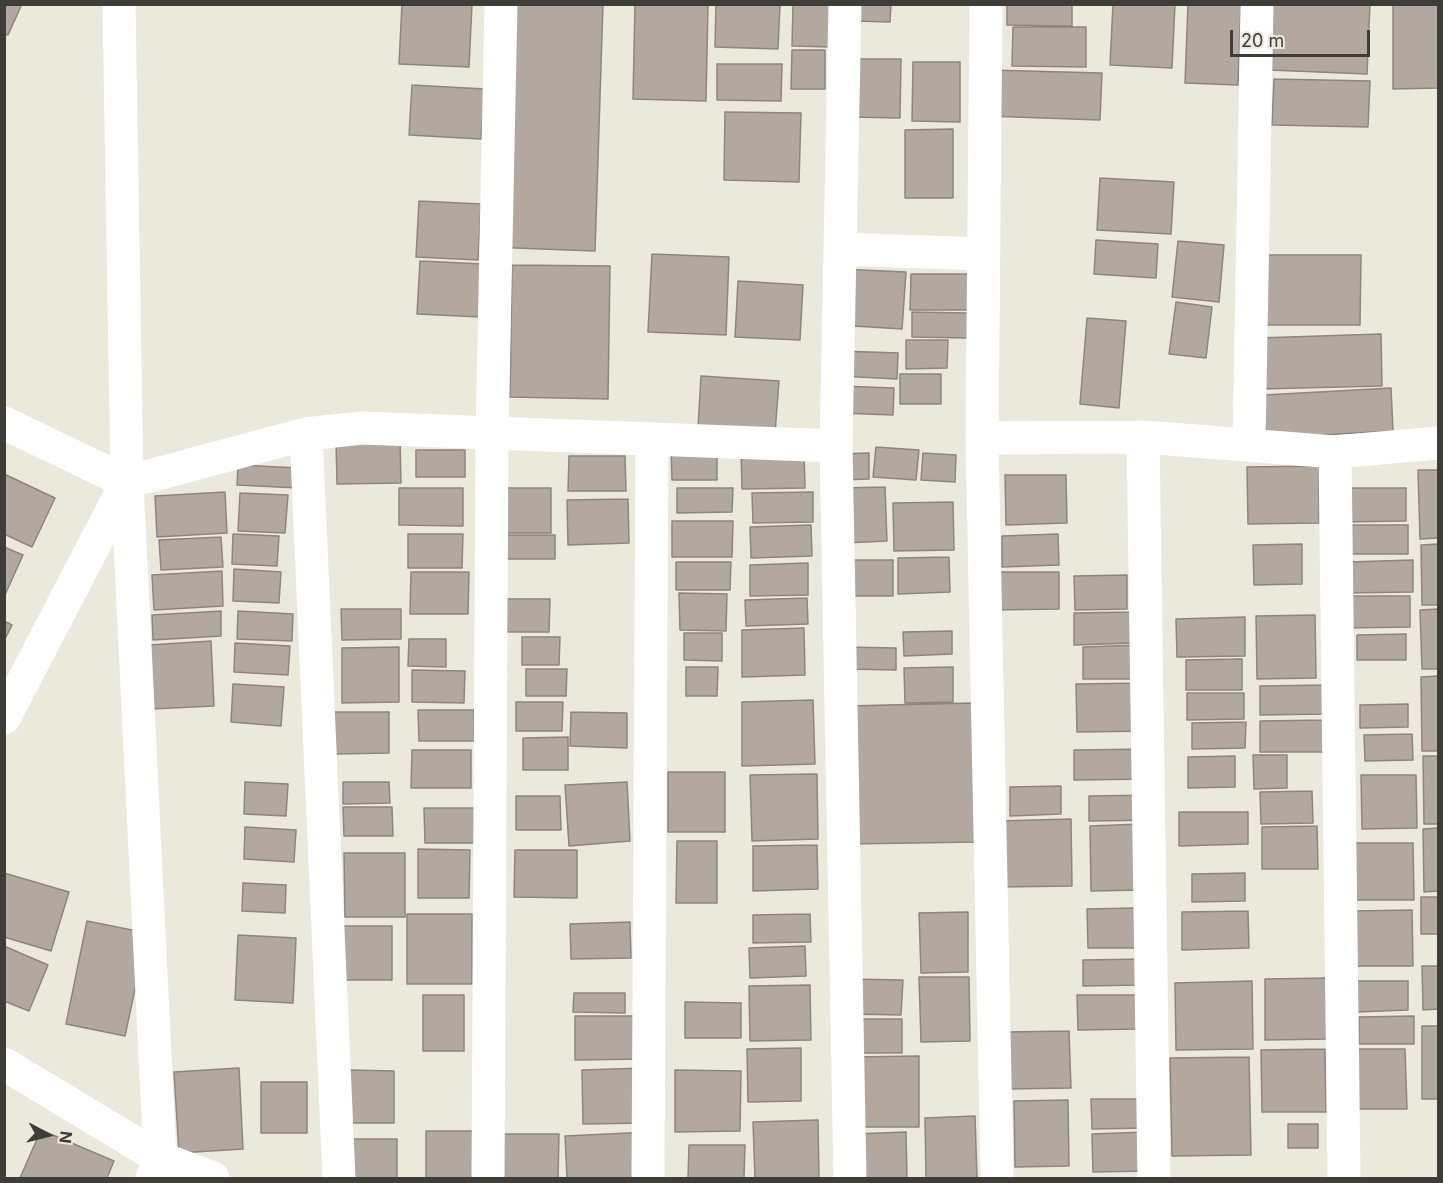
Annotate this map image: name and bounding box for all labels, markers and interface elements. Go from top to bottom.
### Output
scale bar [1233,18,1372,56]
text: 20 m [1241,30,1284,51]
north arrow [18,1105,78,1165]
text: N [55,1130,77,1144]

